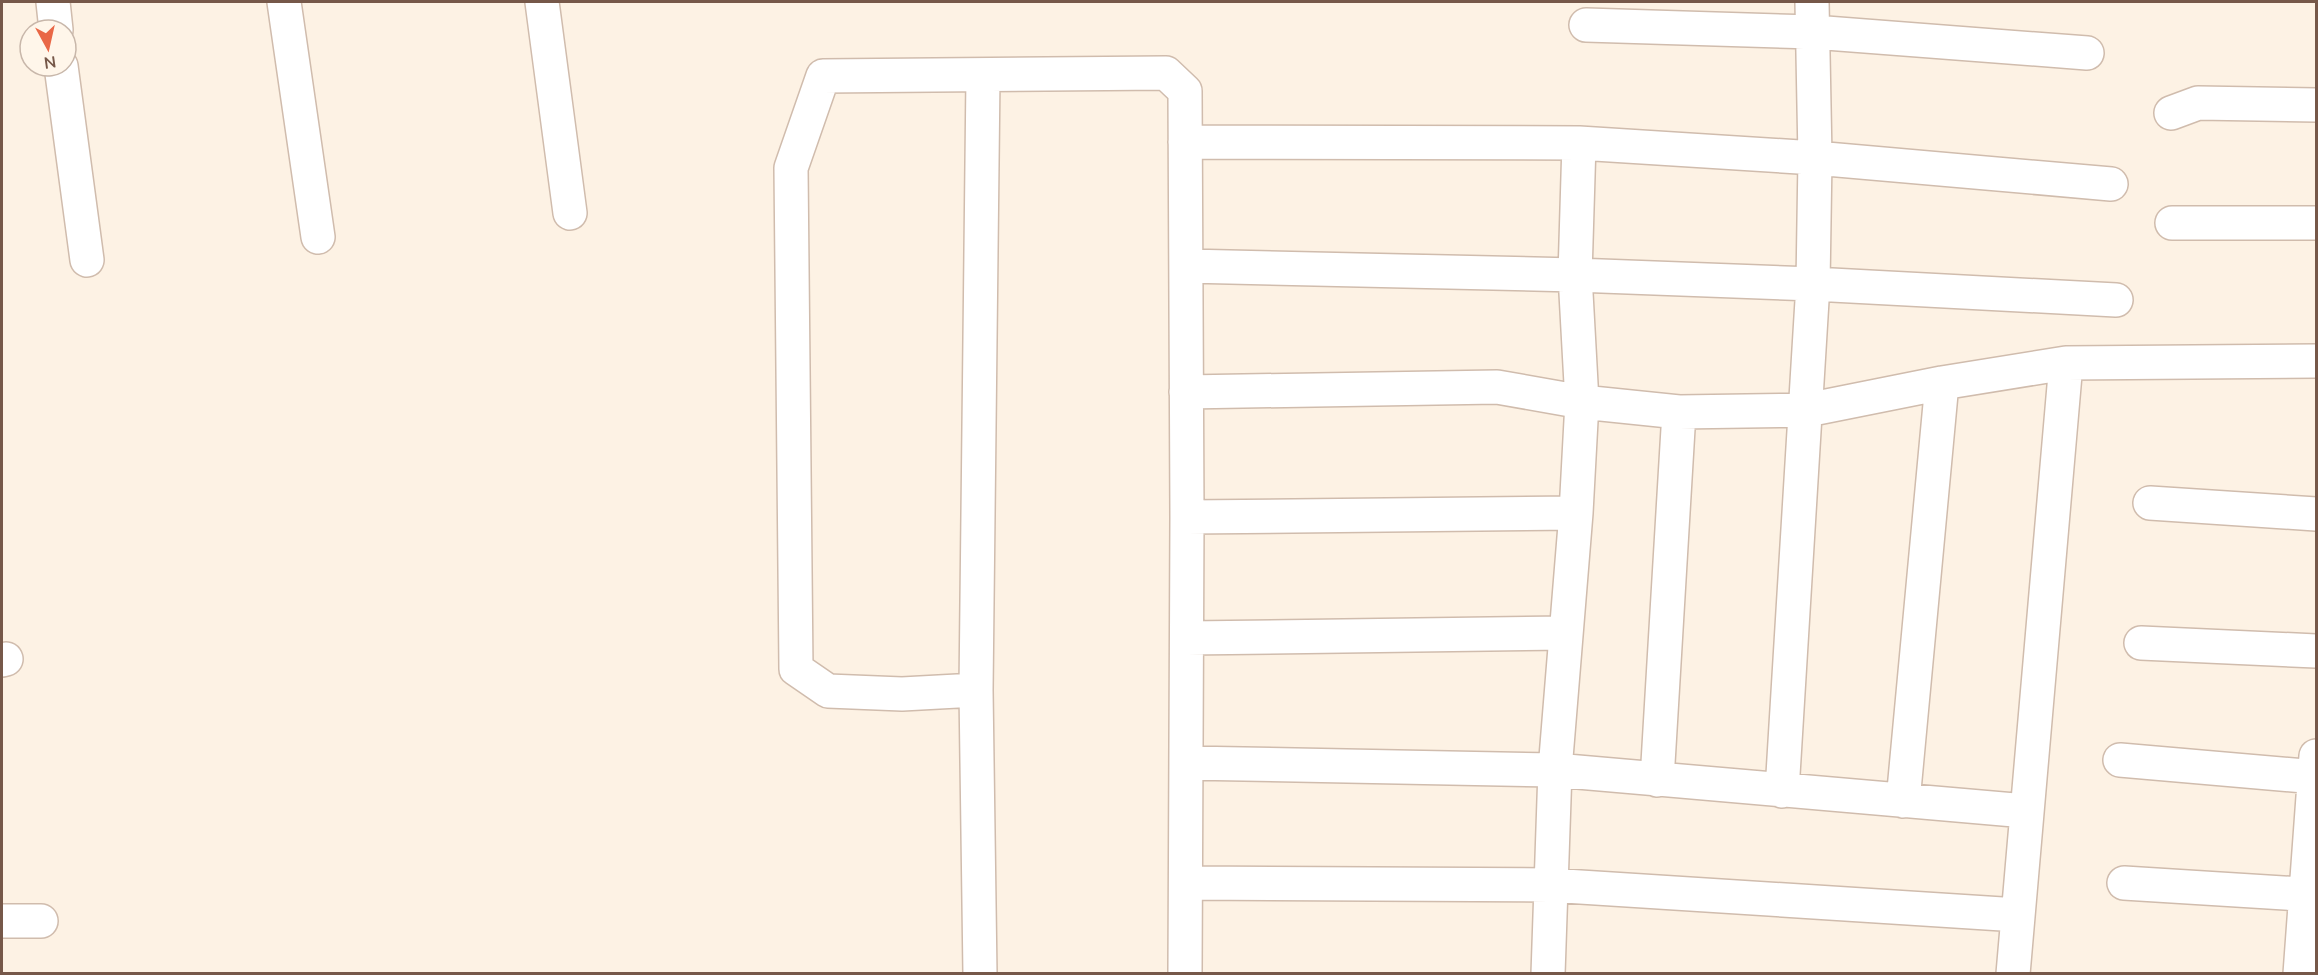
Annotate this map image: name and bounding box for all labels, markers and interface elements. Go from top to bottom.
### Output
north arrow [18,18,78,78]
text: N [43,52,57,74]

